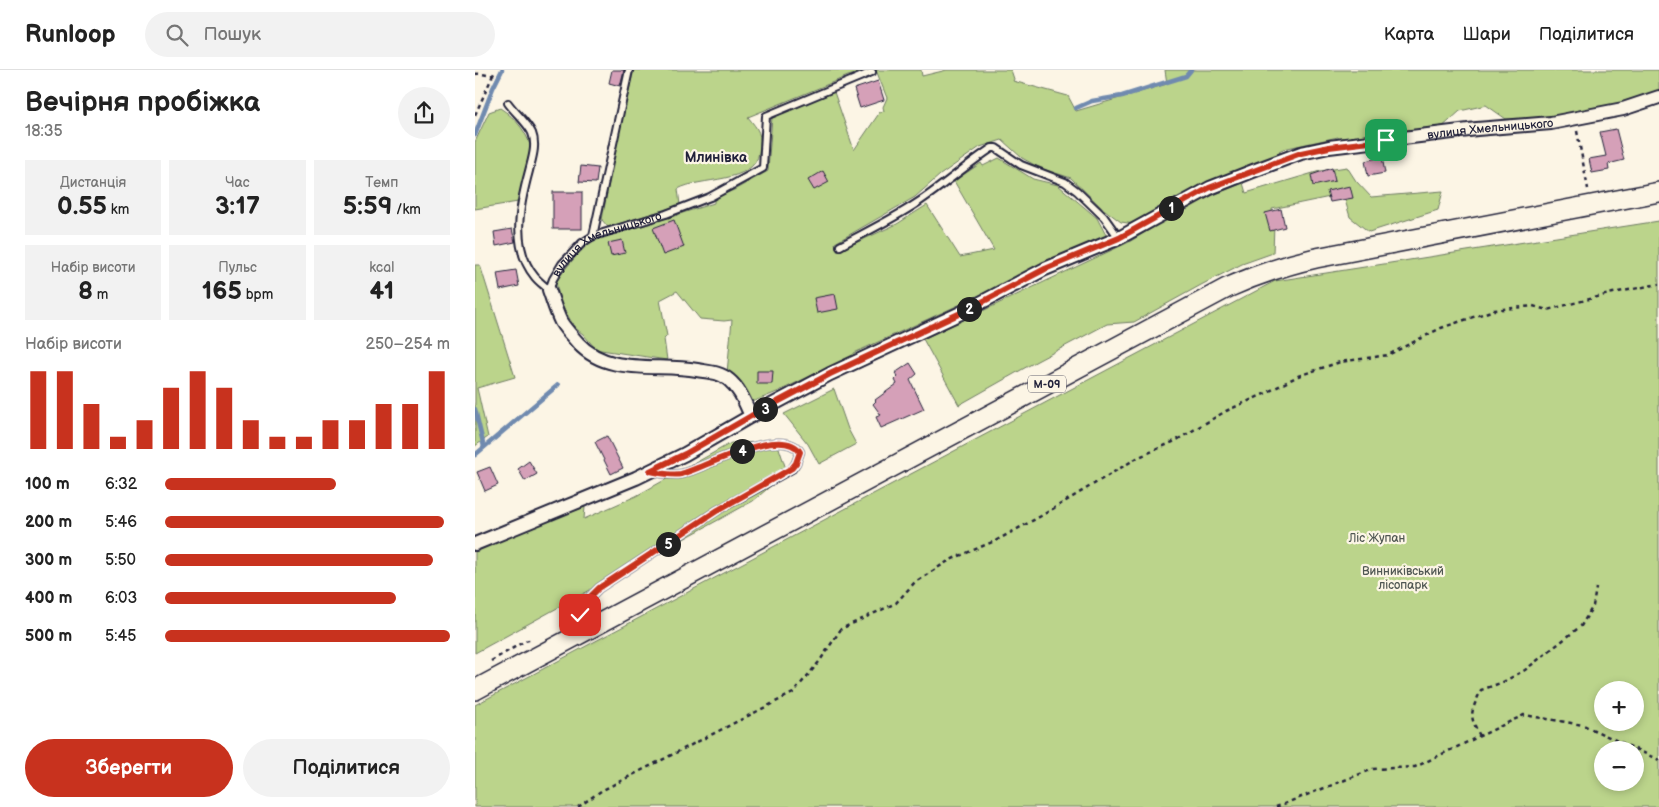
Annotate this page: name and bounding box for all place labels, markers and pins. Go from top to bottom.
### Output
pin [1365,119,1407,161]
pin: 1 [1159,196,1183,220]
pin: 2 [957,296,981,322]
pin: 3 [753,396,777,422]
pin: 4 [729,438,755,464]
pin: 5 [655,532,681,556]
pin [559,594,601,636]

